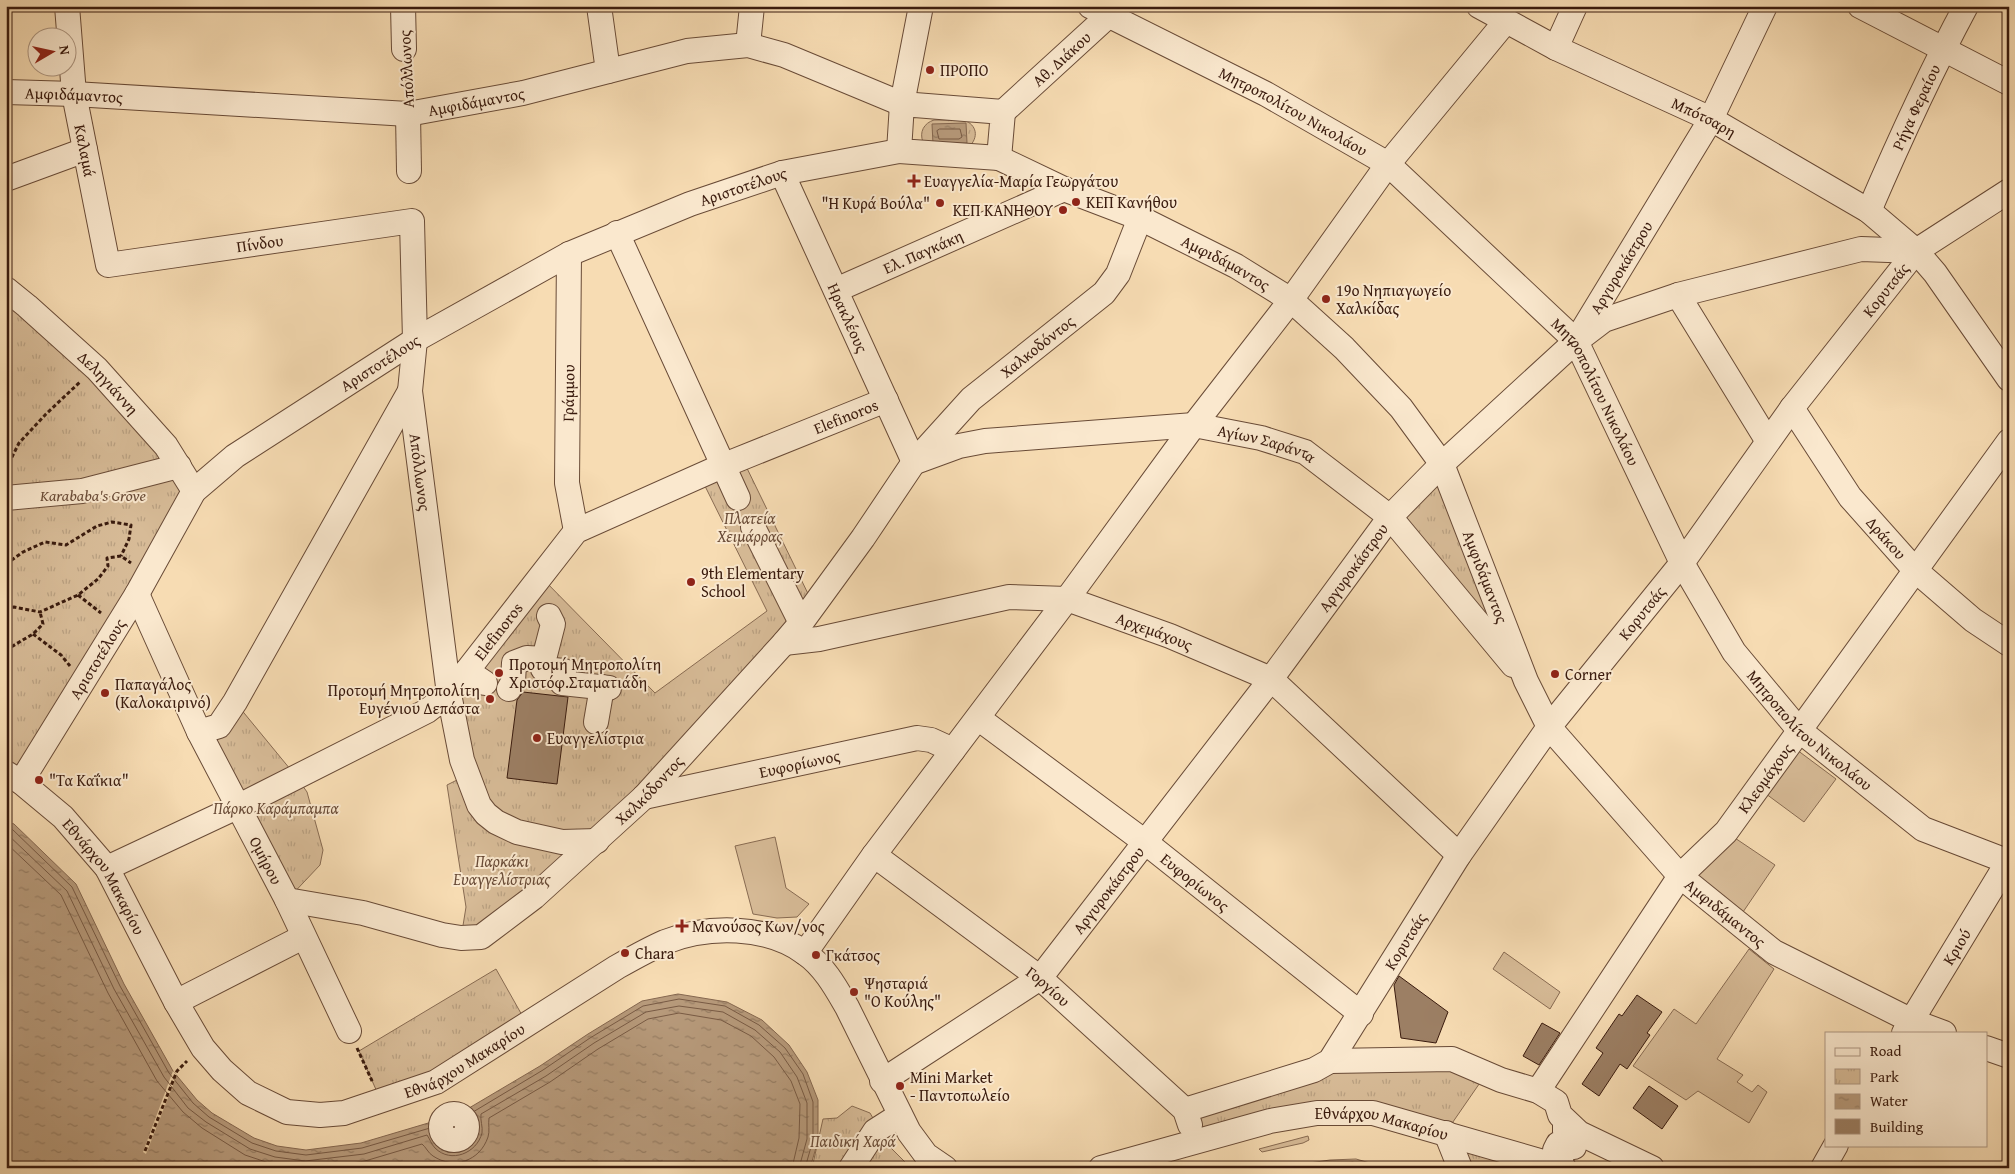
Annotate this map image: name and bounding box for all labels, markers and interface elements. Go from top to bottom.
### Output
street label: Αθ. Διάκου [1026,25,1096,92]
north arrow [28,28,78,78]
street label: Απόλλωνος [392,29,420,109]
text: N [54,44,76,57]
place label: ΠΡΟΠΟ [940,58,989,82]
street label: Μητροπολίτου Νικολάου [1215,60,1372,162]
street label: Ρήγα Φεραίου [1885,60,1946,154]
marker: ΠΡΟΠΟ [924,64,936,76]
street label: Αμφιδάμαντος [25,81,124,109]
street label: Αμφιδάμαντος [426,81,527,122]
street label: Μπότσαρη [1668,91,1741,143]
street label: Καλαμά [68,122,102,179]
street label: Αριστοτέλους [696,160,789,212]
place label: Ευαγγελία-Μαρία Γεωργάτου [924,169,1118,193]
marker: Ευαγγελία-Μαρία Γεωργάτου [908,175,920,187]
place label: ΚΕΠ Κανήθου [1086,190,1177,214]
place label: "Η Κυρά Βούλα" [821,191,930,215]
marker: ΚΕΠ Κανήθου [1070,196,1082,208]
marker: "Η Κυρά Βούλα" [934,197,946,209]
place label: ΚΕΠ ΚΑΝΗΘΟΥ [953,198,1053,222]
marker: ΚΕΠ ΚΑΝΗΘΟΥ [1057,204,1069,216]
street label: Αργυροκάστρου [1583,216,1658,318]
street label: Ελ. Παγκάκη [879,223,967,280]
street label: Πίνδου [235,228,285,258]
street label: Αμφιδάμαντος [1177,229,1275,296]
street label: Κορυτσάς [1856,257,1915,322]
place label: 19ο Νηπιαγωγείο Χαλκίδας [1336,278,1451,320]
street label: Ηρακλέους [822,279,875,357]
marker: 19ο Νηπιαγωγείο Χαλκίδας [1320,293,1332,305]
street label: Χαλκοδόντος [995,309,1080,384]
street label: Μητροπολίτου Νικολάου [1546,312,1646,470]
street label: Αριστοτέλους [335,328,424,397]
street label: Δεληγιάννη [72,345,145,420]
street label: Γράμμου [556,364,580,422]
street label: Elefinoros [810,392,882,440]
street label: Αγίων Σαράντα [1216,418,1322,469]
street label: Απόλλωνος [404,432,437,513]
park label: Karababa's Grove [39,483,147,507]
park label: Πλατεία Χειμάρρας [716,506,783,548]
street label: Δράκου [1861,511,1912,565]
street label: Αργυροκάστρου [1312,518,1394,617]
street label: Αμφιδάμαντος [1457,527,1515,627]
place label: 9th Elementary School [701,561,804,603]
marker: 9th Elementary School [685,576,697,588]
street label: Κορυτσάς [1612,580,1671,645]
street label: Elefinoros [468,597,528,665]
street label: Αρχεμάχους [1113,606,1197,656]
street label: Αριστοτέλους [63,613,131,704]
place label: Προτομή Μητροπολίτη Χριστόφ.Σταματιάδη [509,652,661,694]
place label: Corner [1565,662,1612,686]
street label: Μητροπολίτου Νικολάου [1741,664,1878,796]
marker: Προτομή Μητροπολίτη Χριστόφ.Σταματιάδη [493,667,505,679]
marker: Corner [1549,668,1561,680]
place label: Παπαγάλος (Καλοκαιρινό) [115,672,211,714]
place label: Προτομή Μητροπολίτη Ευγένιου Δεπάστα [328,678,480,720]
marker: Παπαγάλος (Καλοκαιρινό) [99,687,111,699]
marker: Προτομή Μητροπολίτη Ευγένιου Δεπάστα [484,693,496,705]
place label: Ευαγγελίστρια [547,726,645,750]
marker: Ευαγγελίστρια [531,732,543,744]
street label: Κλεομάχους [1731,738,1799,818]
street label: Ευφορίωνος [757,743,842,784]
street label: Χαλκόδοντος [609,749,689,830]
place label: "Τα Καΐκια" [49,768,129,792]
marker: "Τα Καΐκια" [33,774,45,786]
park label: Πάρκο Καράμπαμπα [212,796,339,820]
street label: Εθνάρχου Μακαρίου [57,813,151,939]
street label: Ομήρου [244,832,289,889]
street label: Αργυροκάστρου [1066,841,1150,939]
street label: Ευφορίωνος [1155,847,1235,917]
park label: Παρκάκι Ευαγγελίστριας [452,849,551,891]
street label: Αμφιδάμαντος [1680,873,1771,953]
street label: Κορυτσάς [1378,907,1432,974]
place label: Μανούσος Κων/νος [692,914,825,938]
marker: Μανούσος Κων/νος [676,920,688,932]
street label: Κριού [1936,924,1977,969]
place label: Chara [635,941,675,965]
place label: Γκάτσος [826,943,880,967]
marker: Chara [619,947,631,959]
marker: Γκάτσος [810,949,822,961]
street label: Γοργίου [1021,960,1076,1012]
place label: Ψησταριά "Ο Κούλης" [863,971,941,1013]
marker: Ψησταριά "Ο Κούλης" [848,986,860,998]
street label: Εθνάρχου Μακαρίου [401,1017,529,1104]
legend [1825,1032,1988,1146]
text: Road [1870,1040,1901,1061]
place label: Mini Market - Παντοπωλείο [910,1065,1010,1107]
text: Park [1870,1066,1899,1087]
marker: Mini Market - Παντοπωλείο [894,1080,906,1092]
text: Water [1870,1090,1908,1111]
street label: Εθνάρχου Μακαρίου [1315,1101,1451,1146]
text: Building [1870,1116,1924,1137]
park label: Παιδική Χαρά [809,1129,896,1153]

